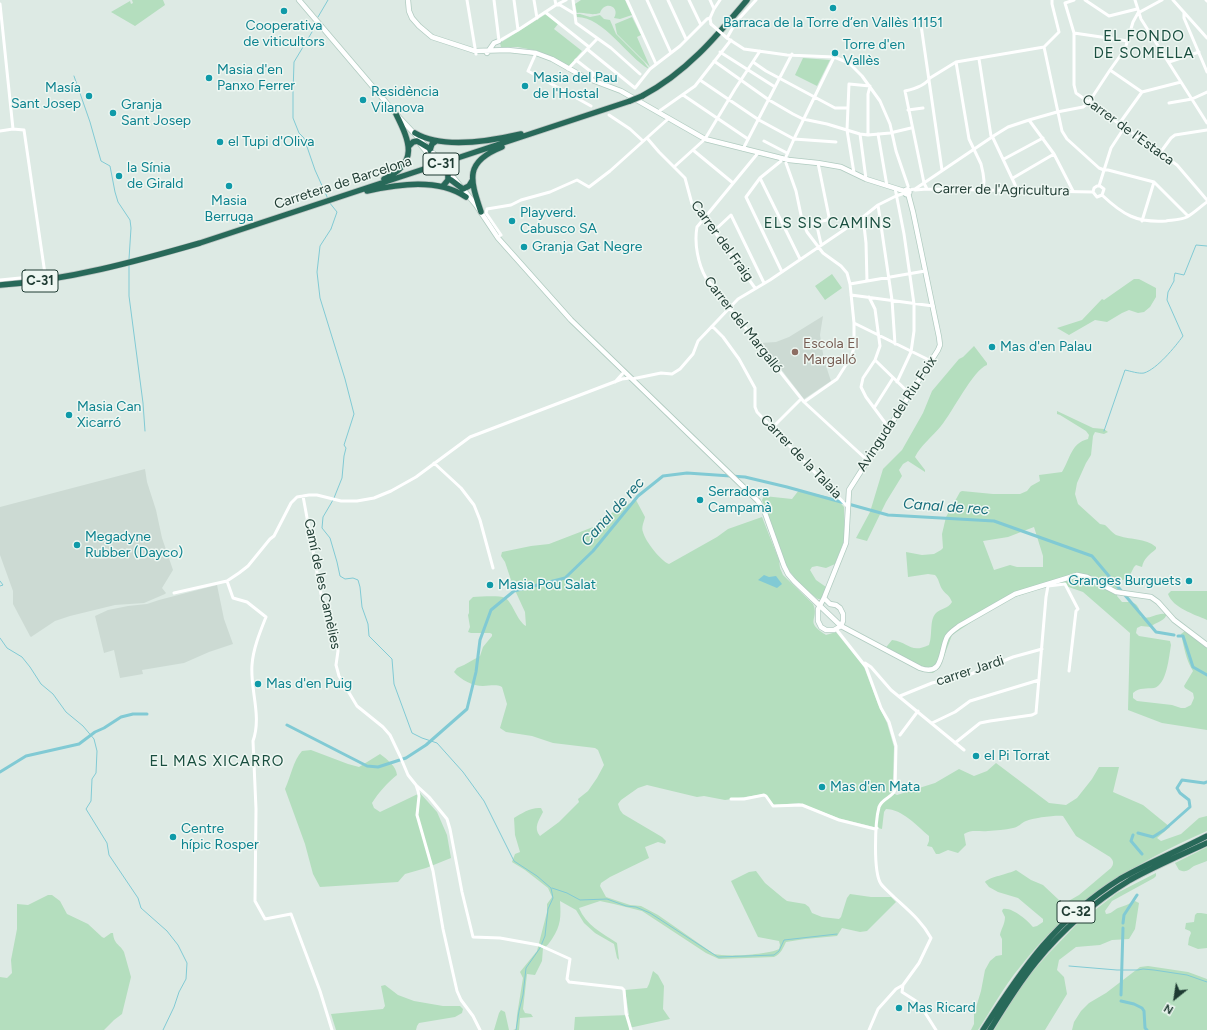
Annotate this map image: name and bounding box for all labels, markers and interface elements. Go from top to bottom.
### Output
marker: Barraca de la Torre d’en Vallès 11151 [828,3,838,13]
marker: Cooperativa de viticultors [279,6,289,16]
place label: Barraca de la Torre d’en Vallès 11151 [723,15,943,31]
place label: Cooperativa de viticultors [243,18,325,50]
district label: EL FONDO DE SOMELLA [1093,28,1195,63]
place label: Torre d'en Vallès [843,37,905,70]
marker: Torre d'en Vallès [830,48,840,58]
place label: Masia d'en Panxo Ferrer [217,62,295,94]
place label: Masia del Pau de l'Hostal [533,70,618,102]
marker: Masia d'en Panxo Ferrer [204,73,214,83]
place label: Masía Sant Josep [11,80,81,112]
marker: Masia del Pau de l'Hostal [520,81,530,91]
place label: Residència Vilanova [371,84,439,116]
marker: Masía Sant Josep [84,91,94,101]
street label: Carrer de l'Estaca [1079,91,1177,169]
marker: Residència Vilanova [358,95,368,105]
place label: Granja Sant Josep [121,97,191,130]
marker: Granja Sant Josep [108,108,118,118]
place label: el Tupi d'Oliva [228,134,315,150]
marker: el Tupi d'Oliva [215,137,225,147]
street label: Carretera de Barcelona [272,153,414,213]
road number: C-31 [423,153,459,175]
place label: la Sínia de Girald [127,160,183,192]
marker: la Sínia de Girald [114,171,124,181]
street label: Carrer de l'Agricultura [932,180,1070,200]
marker: Masia Berruga [224,181,234,191]
place label: Masia Berruga [205,193,253,226]
street label: Carrer del Fraig [687,197,757,285]
place label: Playverd. Cabusco SA [520,205,597,238]
district label: ELS SIS CAMINS [764,215,892,233]
marker: Playverd. Cabusco SA [507,216,517,226]
place label: Granja Gat Negre [532,239,642,255]
marker: Granja Gat Negre [519,242,529,252]
road number: C-31 [22,270,58,292]
street label: Carrer del Margalló [700,273,786,377]
place label: Escola El Margalló [803,336,859,368]
place label: Mas d'en Palau [1000,339,1092,355]
marker: Mas d'en Palau [987,342,997,352]
marker: Escola El Margalló [790,347,800,357]
street label: Avinguda del Riu Foix [854,353,940,475]
place label: Masia Can Xicarró [77,399,141,432]
marker: Masia Can Xicarró [64,410,74,420]
street label: Carrer de la Talaia [757,412,845,502]
water label: Canal de rec [578,474,648,550]
place label: Serradora Campamà [708,484,772,516]
marker: Serradora Campamà [695,495,705,505]
water label: Canal de rec [902,495,990,519]
street label: Camí de les Camèlies [300,517,344,651]
place label: Megadyne Rubber (Dayco) [85,529,183,562]
marker: Megadyne Rubber (Dayco) [72,540,82,550]
place label: Granges Burguets [1068,573,1181,589]
marker: Granges Burguets [1184,576,1194,586]
place label: Masia Pou Salat [498,577,596,593]
marker: Masia Pou Salat [485,580,495,590]
street label: carrer Jardi [934,652,1006,690]
place label: Mas d'en Puig [266,676,352,692]
marker: Mas d'en Puig [253,679,263,689]
place label: el Pi Torrat [984,748,1050,764]
marker: el Pi Torrat [971,751,981,761]
district label: EL MAS XICARRO [150,753,284,771]
place label: Mas d'en Mata [830,779,920,795]
marker: Mas d'en Mata [817,782,827,792]
place label: Centre hípic Rosper [181,821,259,854]
marker: Centre hípic Rosper [168,832,178,842]
road number: C-32 [1057,901,1095,923]
north arrow [1155,978,1195,1018]
place label: Mas Ricard [907,1000,976,1016]
text: N [1162,1001,1176,1017]
marker: Mas Ricard [894,1003,904,1013]

